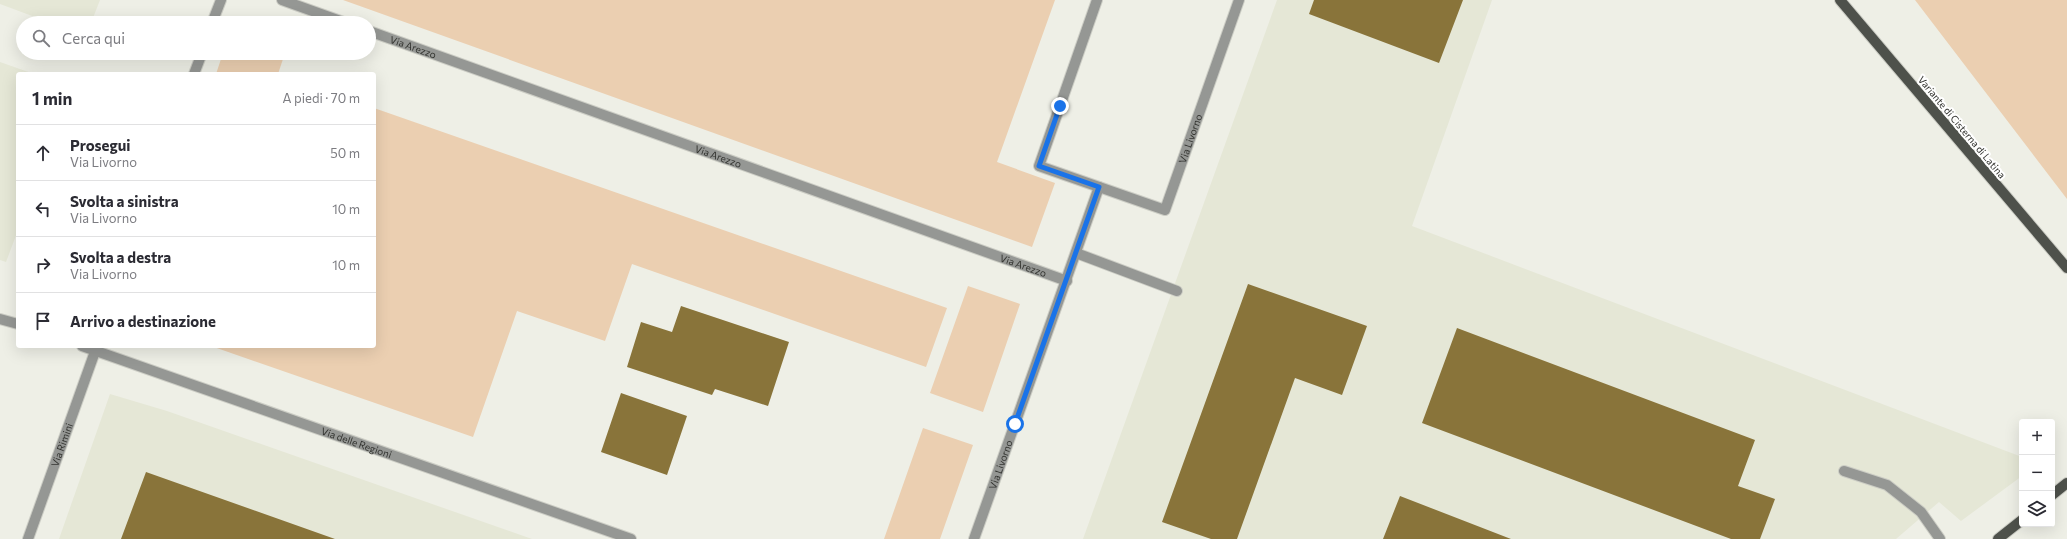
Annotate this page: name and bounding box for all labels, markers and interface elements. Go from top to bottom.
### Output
search box [16,16,376,60]
icon: search [30,27,52,49]
text: Cerca qui [62,29,125,47]
street label: Via Arezzo [388,33,438,61]
street label: Variante di Cisterna di Latina [1916,74,2008,180]
text: 1 min [32,88,72,109]
text: A piedi · 70 m [283,90,360,106]
route end [1051,97,1069,115]
street label: Via Livorno [1176,112,1204,165]
text: Prosegui [70,136,130,154]
icon: ahead [32,142,54,164]
street label: Via Arezzo [693,142,743,170]
text: 50 m [330,145,360,161]
text: Via Livorno [70,154,137,170]
text: Svolta a sinistra [70,192,179,210]
icon: left [32,198,54,220]
text: 10 m [332,201,360,217]
text: Via Livorno [70,210,137,226]
text: Svolta a destra [70,248,171,266]
street label: Via Arezzo [998,252,1048,279]
icon: right [32,254,54,276]
text: 10 m [332,257,360,273]
text: Via Livorno [70,266,137,282]
icon: arrive [32,310,54,332]
text: Arrivo a destinazione [70,312,216,330]
route start [1006,415,1024,433]
map controls [2019,419,2055,527]
button: + [2019,419,2055,455]
street label: Via Rimini [48,421,75,468]
street label: Via delle Regioni [320,425,393,460]
street label: Via Livorno [986,438,1015,491]
button: − [2019,455,2055,491]
button: layers [2019,491,2055,527]

